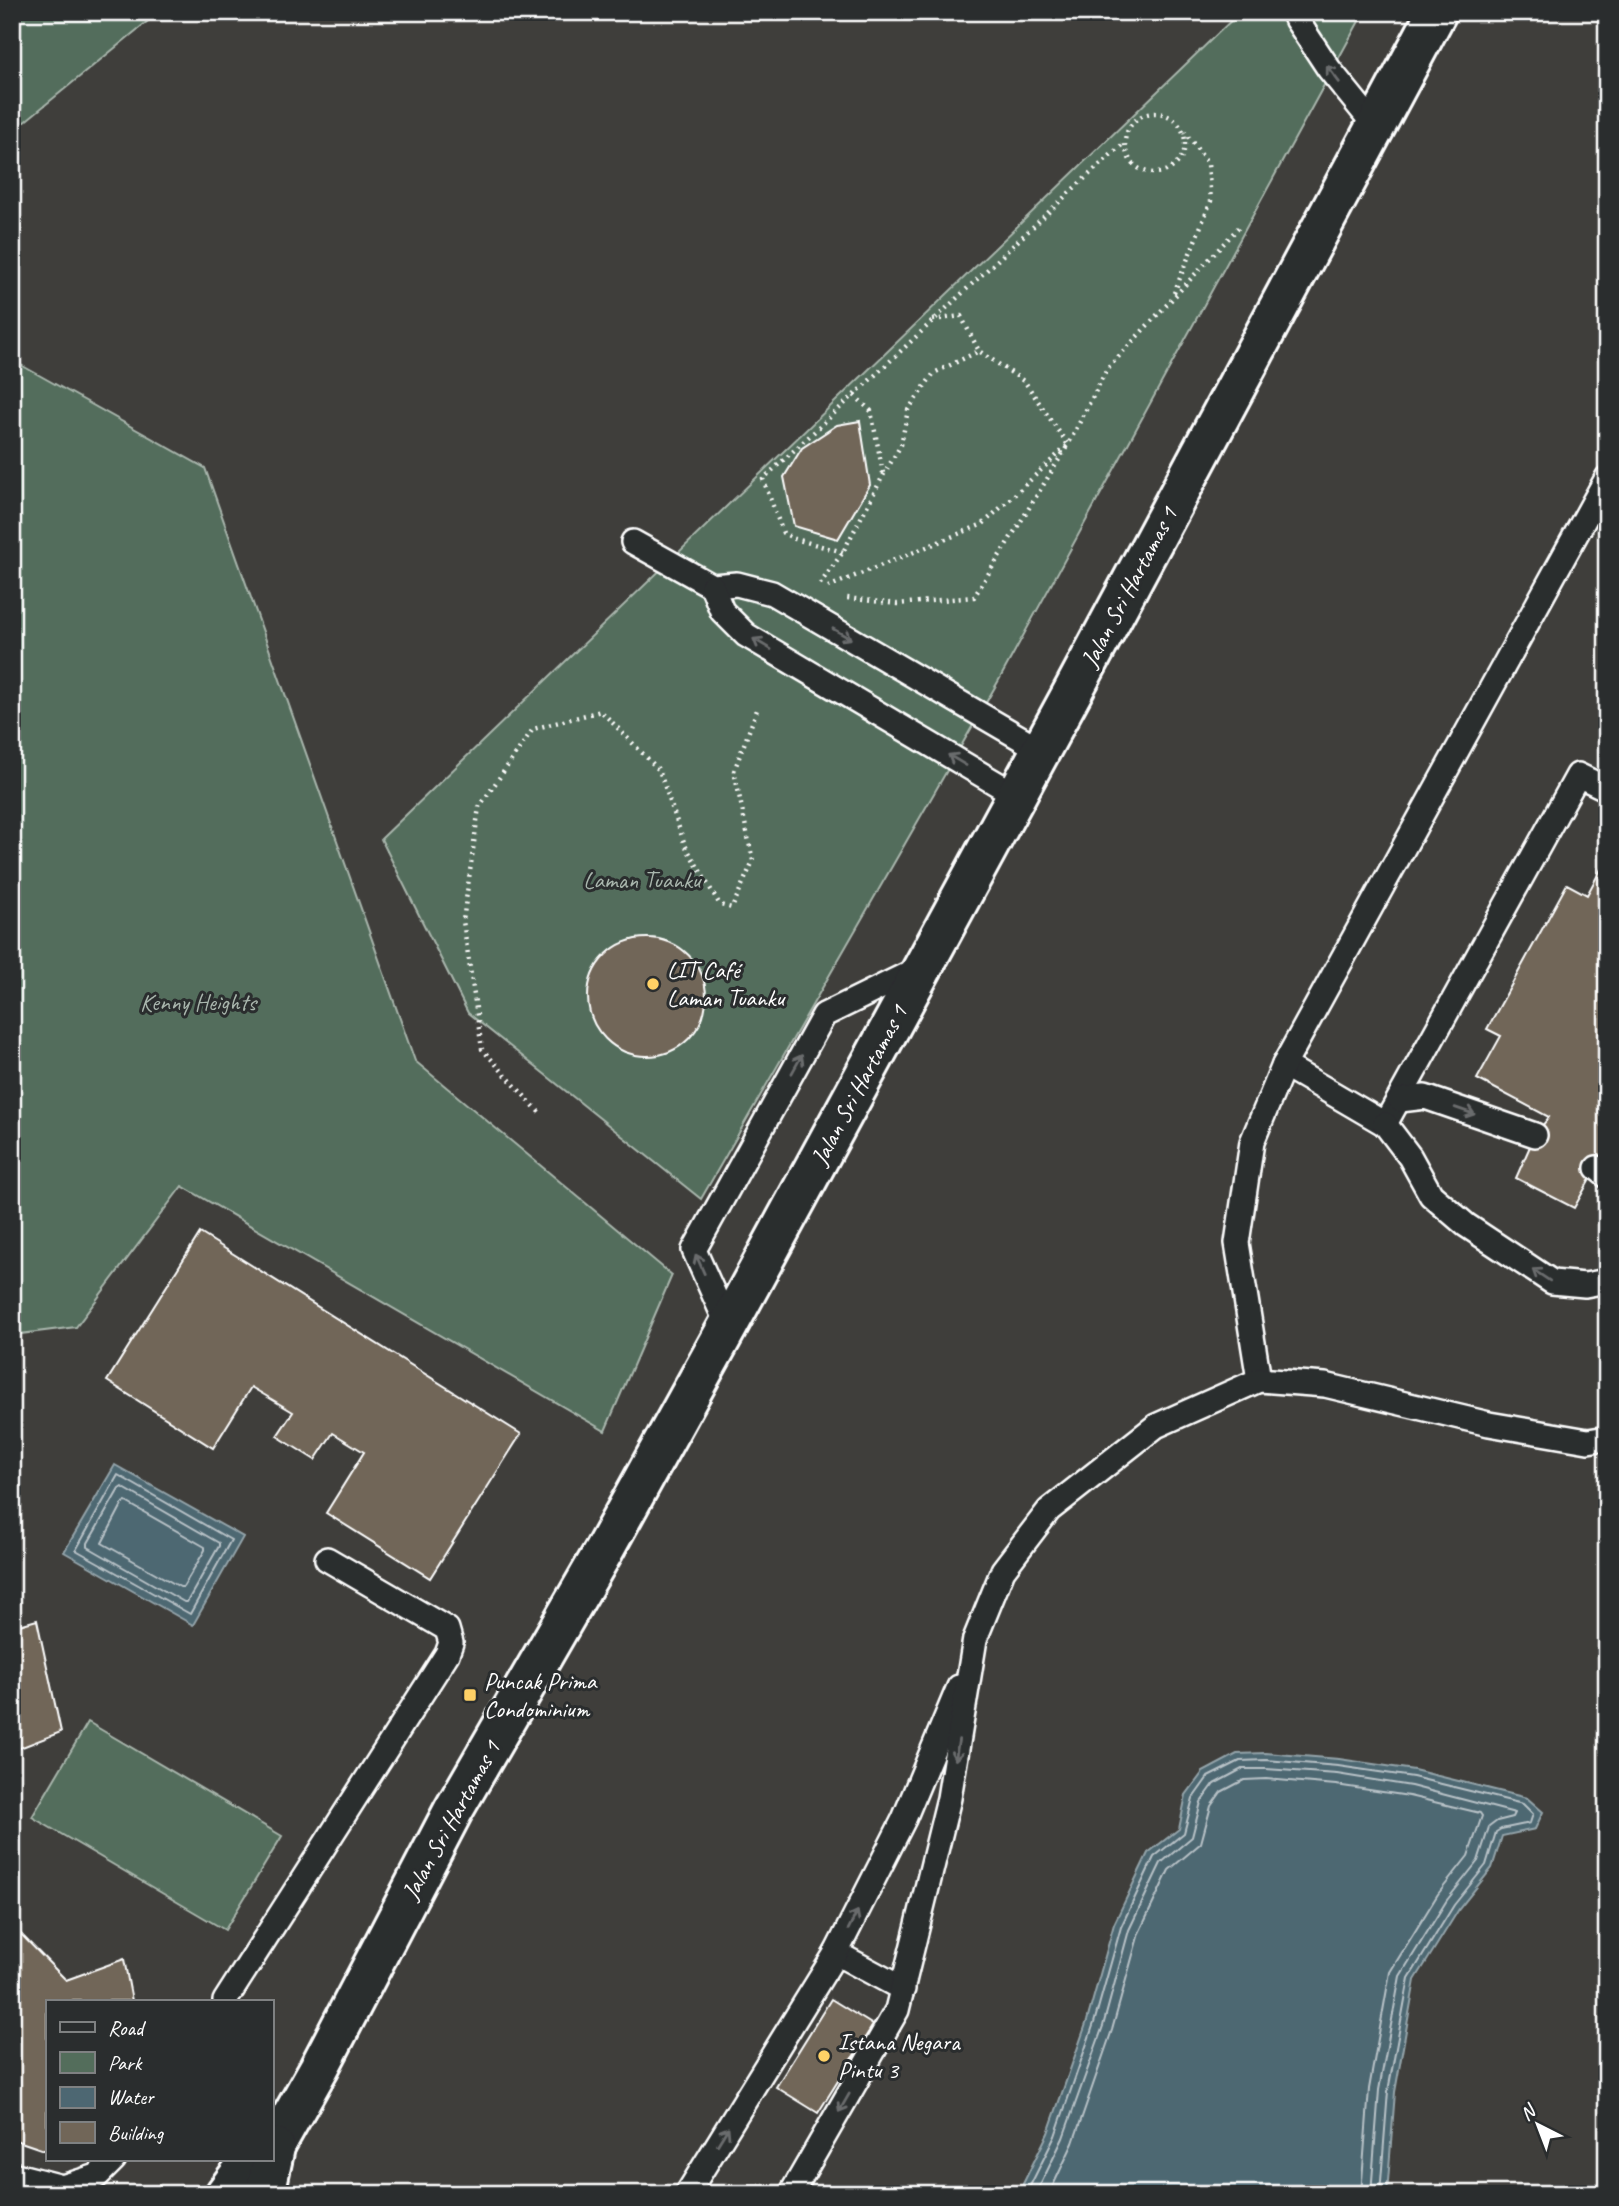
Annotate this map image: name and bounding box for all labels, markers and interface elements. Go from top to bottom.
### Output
one-way arrow [1326,65,1341,84]
street label: Jalan Sri Hartamas 1 [1074,501,1184,673]
one-way arrow [831,627,851,641]
one-way arrow [752,637,772,651]
one-way arrow [948,753,968,767]
park label: Laman Tuanku [583,865,703,895]
place label: LIT Café Laman Tuanku [667,955,786,1013]
marker: LIT Café Laman Tuanku [645,976,661,992]
park label: Kenny Heights [140,987,259,1017]
street label: Jalan Sri Hartamas 1 [804,999,914,1171]
one-way arrow [790,1055,804,1075]
one-way arrow [1454,1106,1476,1118]
one-way arrow [693,1254,706,1275]
one-way arrow [1532,1267,1551,1282]
place label: Puncak Prima Condominium [484,1666,598,1724]
marker: Puncak Prima Condominium [462,1687,478,1703]
street label: Jalan Sri Hartamas 1 [395,1734,508,1905]
one-way arrow [950,1738,963,1761]
one-way arrow [846,1910,860,1931]
legend [46,2000,273,2160]
text: Road [108,2015,147,2041]
place label: Istana Negara Pintu 3 [838,2027,961,2085]
marker: Istana Negara Pintu 3 [816,2048,832,2064]
text: Park [108,2050,143,2076]
text: Water [108,2084,155,2110]
north arrow [1504,2090,1574,2160]
one-way arrow [837,2093,851,2113]
text: N [1515,2098,1542,2126]
text: Building [108,2120,165,2146]
one-way arrow [717,2126,731,2146]

